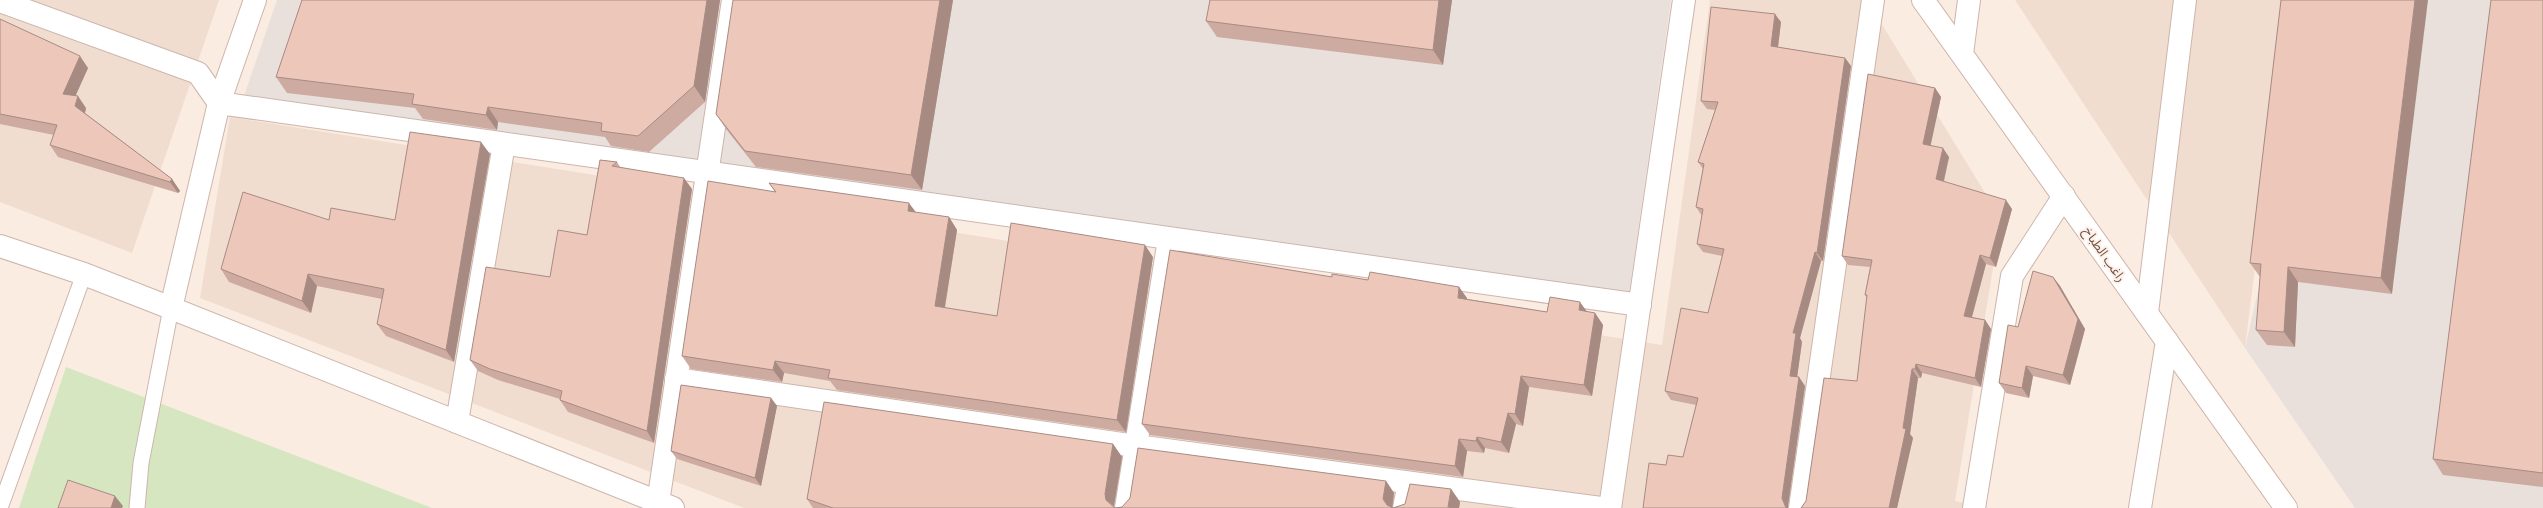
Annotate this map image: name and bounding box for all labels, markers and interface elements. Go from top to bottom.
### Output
street label: راغب الطباخ [2078,223,2130,286]

